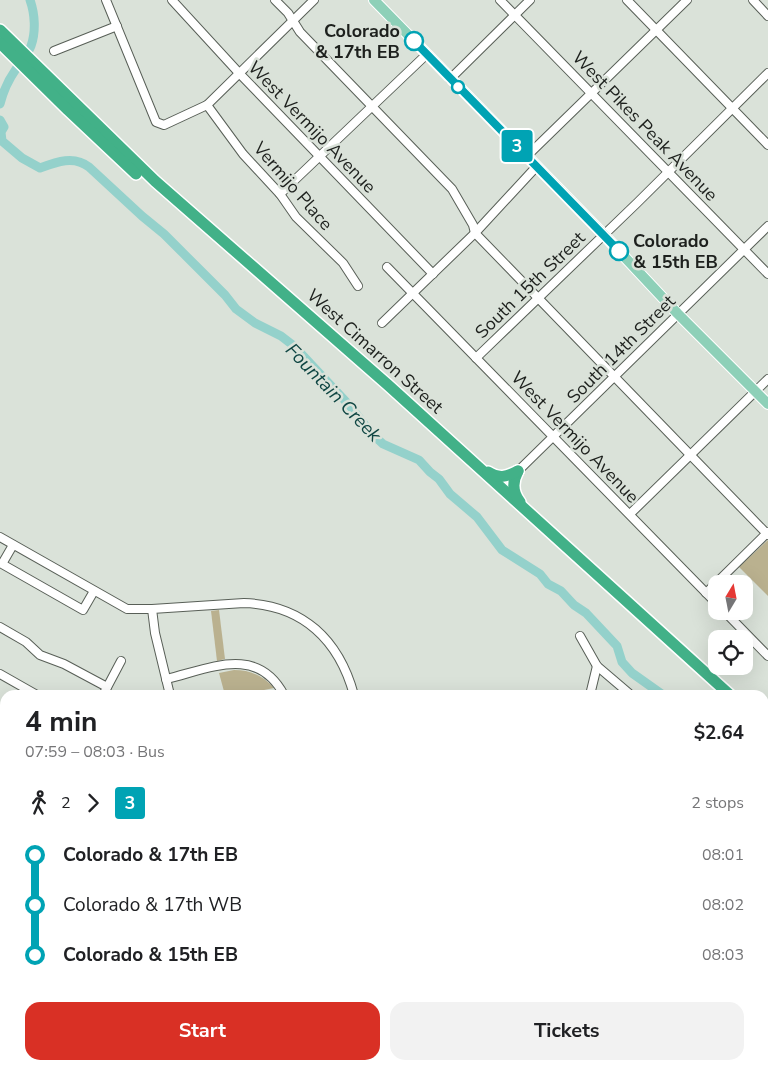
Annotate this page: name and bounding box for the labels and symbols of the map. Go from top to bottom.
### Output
place label: Colorado & 17th EB [315,19,400,64]
marker: Colorado & 17th EB [404,31,424,51]
street label: West Pikes Peak Avenue [567,46,723,206]
street label: West Vermijo Avenue [243,56,381,198]
unlabelled marker [451,80,465,94]
line badge: 3 [501,130,533,162]
street label: Vermijo Place [247,136,338,235]
street label: South 15th Street [470,226,591,344]
place label: Colorado & 15th EB [633,229,718,274]
marker: Colorado & 15th EB [609,241,629,261]
street label: West Cimarron Street [302,283,449,419]
street label: South 14th Street [562,289,681,408]
water label: Fountain Creek [279,338,387,448]
street label: West Vermijo Avenue [506,366,644,508]
north arrow [708,575,752,620]

